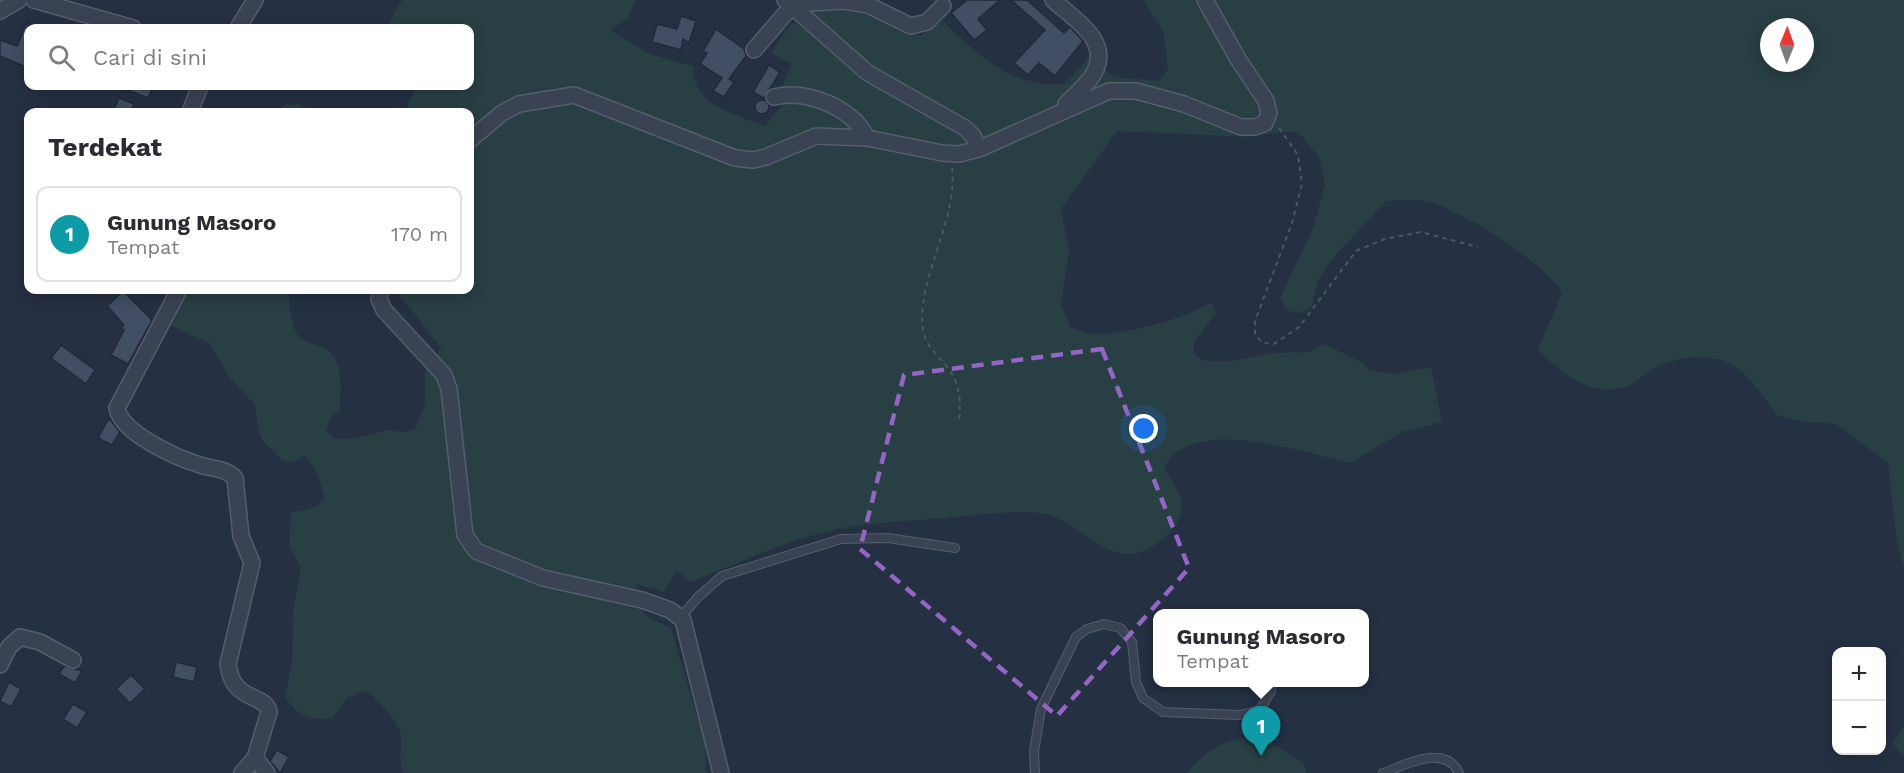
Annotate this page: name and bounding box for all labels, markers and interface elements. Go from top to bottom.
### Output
north arrow [1760,18,1814,72]
search box [24,24,474,90]
icon: search [45,41,78,74]
text: Cari di sini [93,45,207,70]
text: Terdekat [48,132,162,162]
text: Gunung Masoro [107,210,276,235]
text: 1 [65,222,74,246]
text: 170 m [391,222,448,246]
text: Tempat [107,235,179,259]
your location [1129,414,1158,443]
popup [1153,609,1369,687]
text: Gunung Masoro [1176,624,1346,649]
map controls [1832,647,1886,755]
button: + [1832,647,1886,701]
text: Tempat [1176,649,1249,673]
button: − [1832,701,1886,755]
pin: 1 [1242,706,1280,756]

